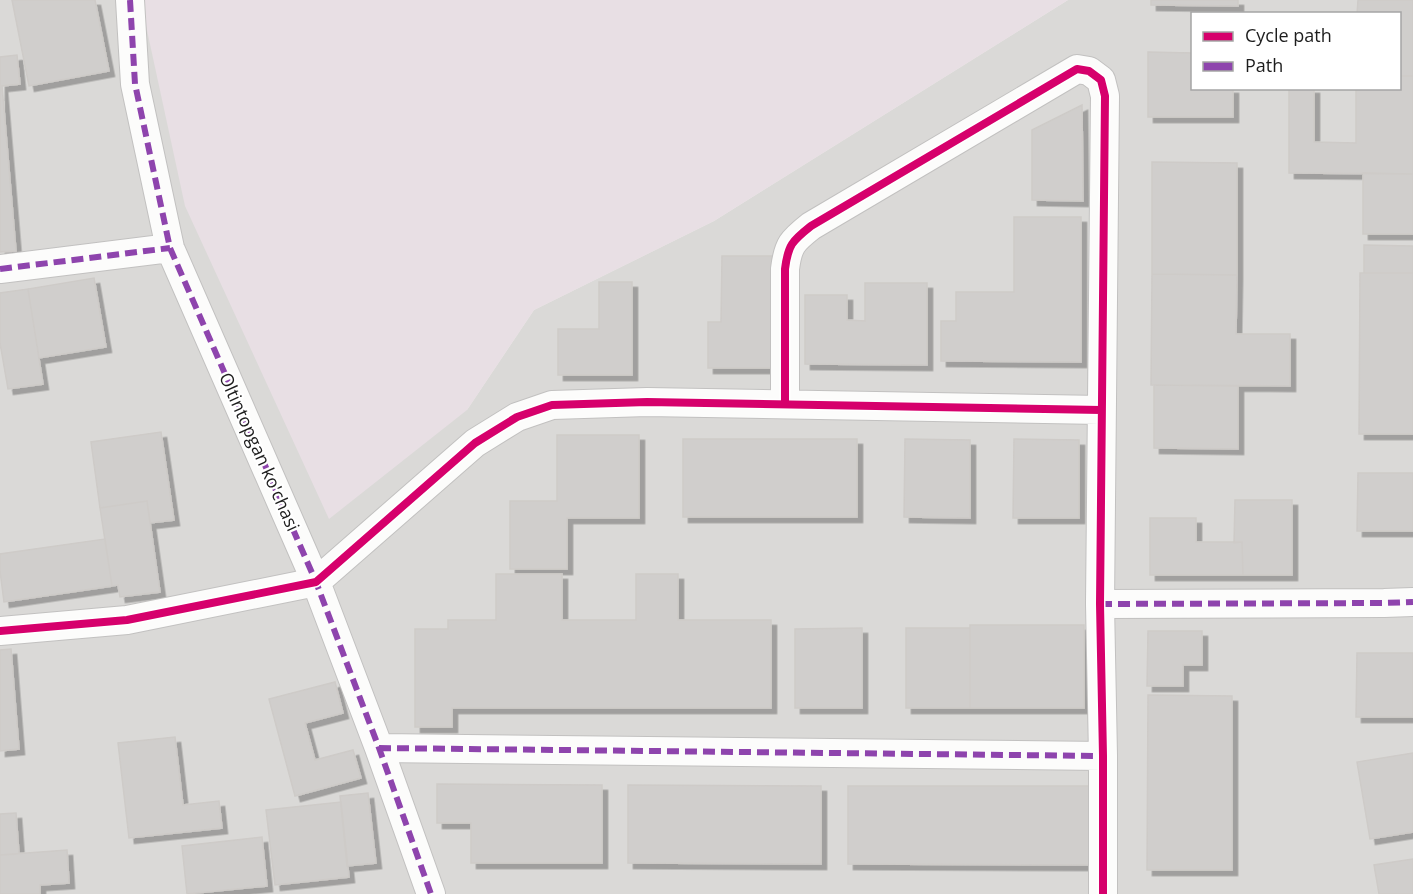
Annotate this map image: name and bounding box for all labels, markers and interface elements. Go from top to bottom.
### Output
legend [1191,12,1401,90]
text: Cycle path [1245,23,1332,47]
text: Path [1245,53,1283,77]
street label: Oltintopgan ko'chasi [214,368,306,535]

